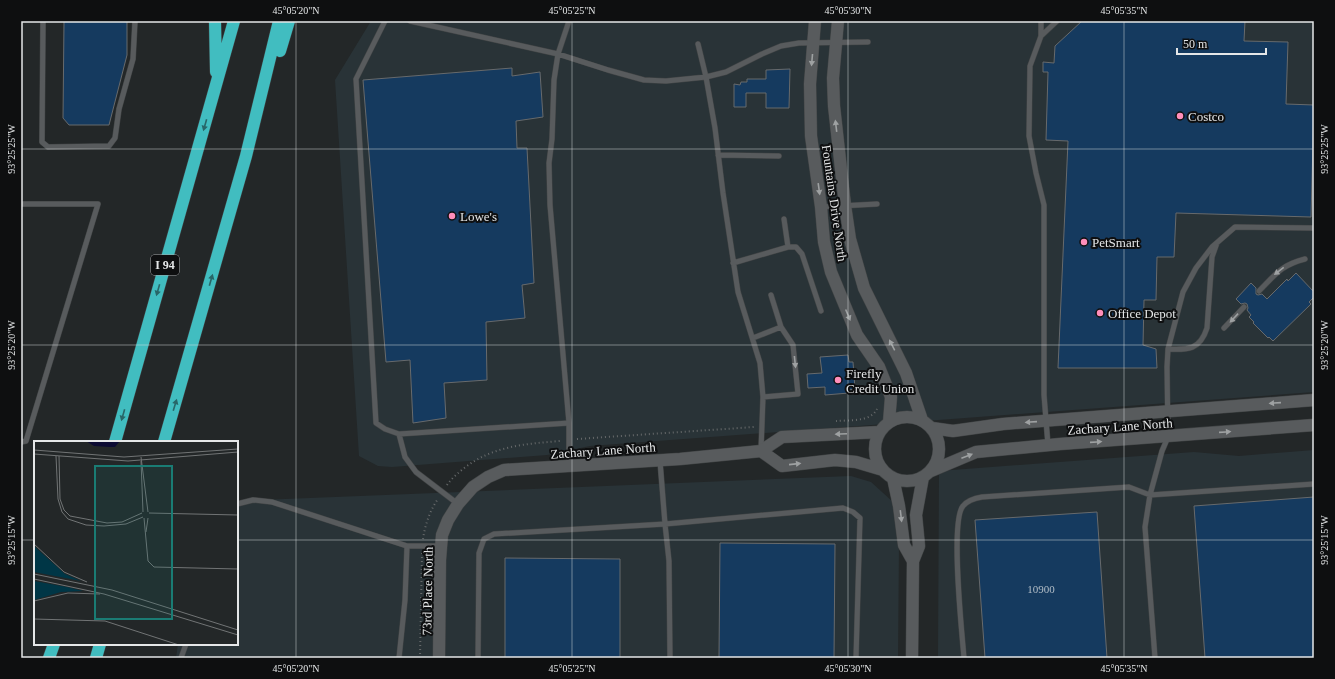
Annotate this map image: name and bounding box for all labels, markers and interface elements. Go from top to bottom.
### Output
text: 45°05'20"N [272,5,320,16]
text: 45°05'25"N [548,5,596,16]
text: 45°05'30"N [824,5,872,16]
text: 45°05'35"N [1100,5,1148,16]
scale bar [1177,30,1266,56]
text: 50 m [1183,37,1208,51]
one-way arrow [808,54,815,66]
place label: Costco [1188,109,1224,124]
marker: Costco [1175,111,1185,121]
one-way arrow [202,119,208,131]
one-way arrow [833,120,839,132]
text: 93°25'25"W [6,124,17,174]
text: 93°25'25"W [1319,124,1330,174]
street label: Fountains Drive North [819,144,850,263]
one-way arrow [816,183,822,195]
place label: Lowe's [460,209,497,224]
marker: Lowe's [447,211,457,221]
place label: PetSmart [1092,235,1140,250]
marker: PetSmart [1079,237,1089,247]
road number: I 94 [151,255,179,275]
one-way arrow [1274,267,1285,276]
one-way arrow [208,273,214,285]
one-way arrow [155,284,161,296]
place label: Office Depot [1108,306,1176,321]
marker: Office Depot [1095,308,1105,318]
one-way arrow [845,309,851,320]
one-way arrow [1229,313,1239,323]
text: 93°25'20"W [6,320,17,370]
text: 93°25'20"W [1319,320,1330,370]
one-way arrow [888,339,895,351]
one-way arrow [791,356,798,368]
place label: Firefly Credit Union [846,366,915,396]
marker: Firefly Credit Union [833,375,843,385]
one-way arrow [172,398,178,410]
one-way arrow [1269,400,1281,406]
one-way arrow [120,409,126,421]
street label: Zachary Lane North [1067,415,1174,438]
one-way arrow [1025,418,1037,425]
one-way arrow [1219,429,1231,436]
one-way arrow [834,431,847,437]
one-way arrow [1089,438,1102,445]
street label: Zachary Lane North [550,439,657,462]
inset map [34,441,238,645]
one-way arrow [961,453,973,459]
one-way arrow [789,461,801,467]
one-way arrow [897,510,904,522]
text: 93°25'15"W [6,515,17,565]
text: 93°25'15"W [1319,515,1330,565]
street label: 73rd Place North [419,546,436,636]
house number: 10900 [1027,583,1055,595]
text: 45°05'20"N [272,663,320,674]
text: 45°05'25"N [548,663,596,674]
text: 45°05'30"N [824,663,872,674]
text: 45°05'35"N [1100,663,1148,674]

